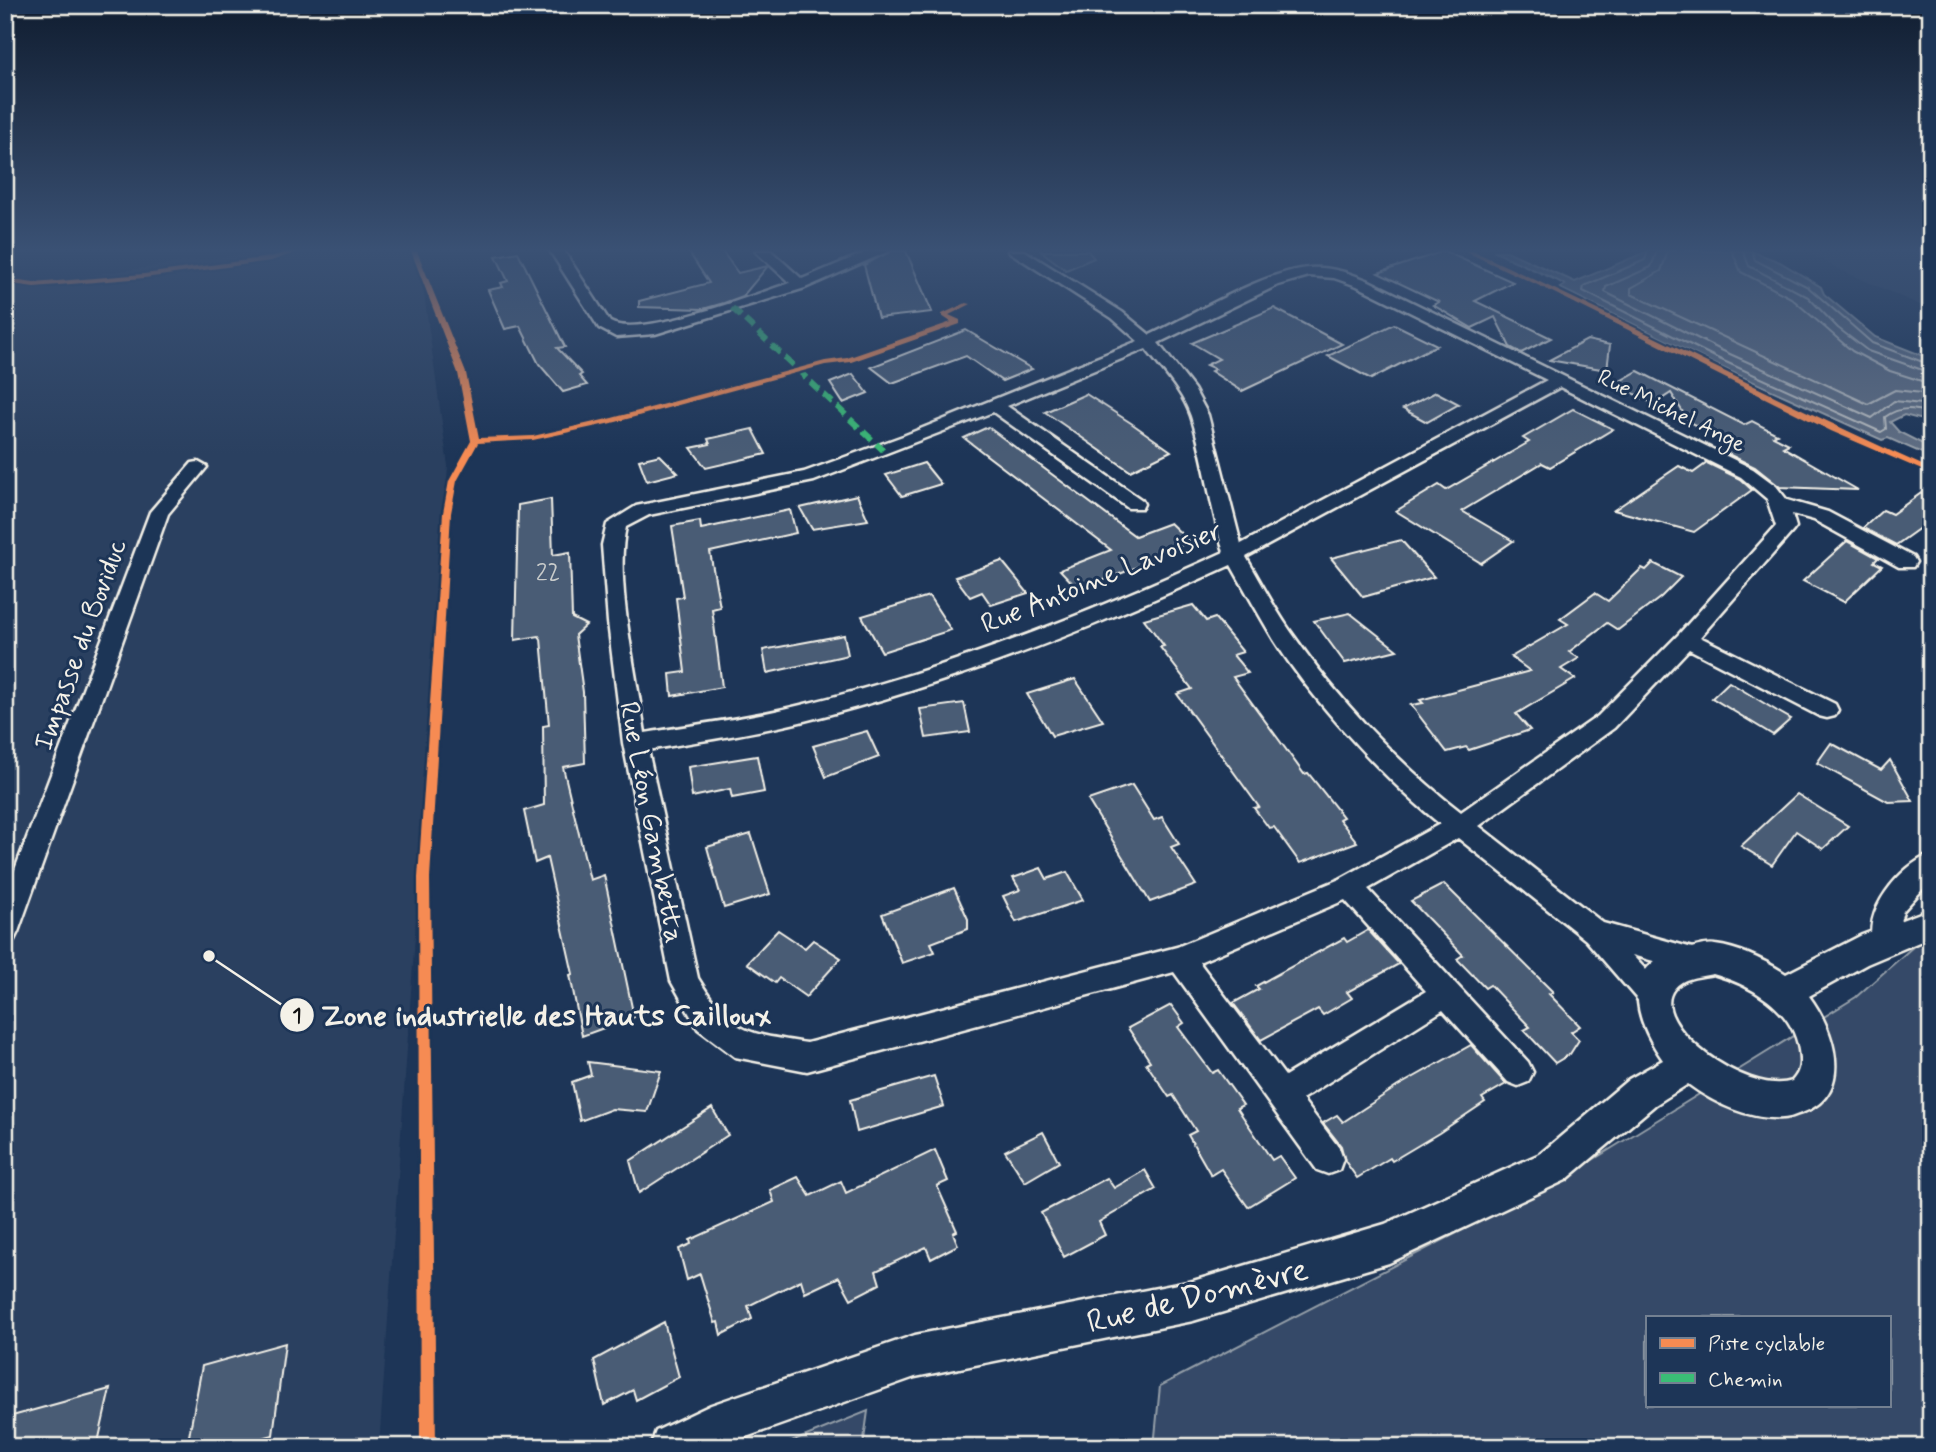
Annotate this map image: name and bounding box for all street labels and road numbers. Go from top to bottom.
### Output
street label: Rue Michel Ange [1591,363,1750,462]
street label: Rue Antoine Lavoisier [976,513,1228,644]
street label: Impasse du Boviduc [26,534,137,756]
street label: Rue Léon Gambetta [609,699,692,946]
street label: Rue de Domèvre [1082,1248,1313,1346]

